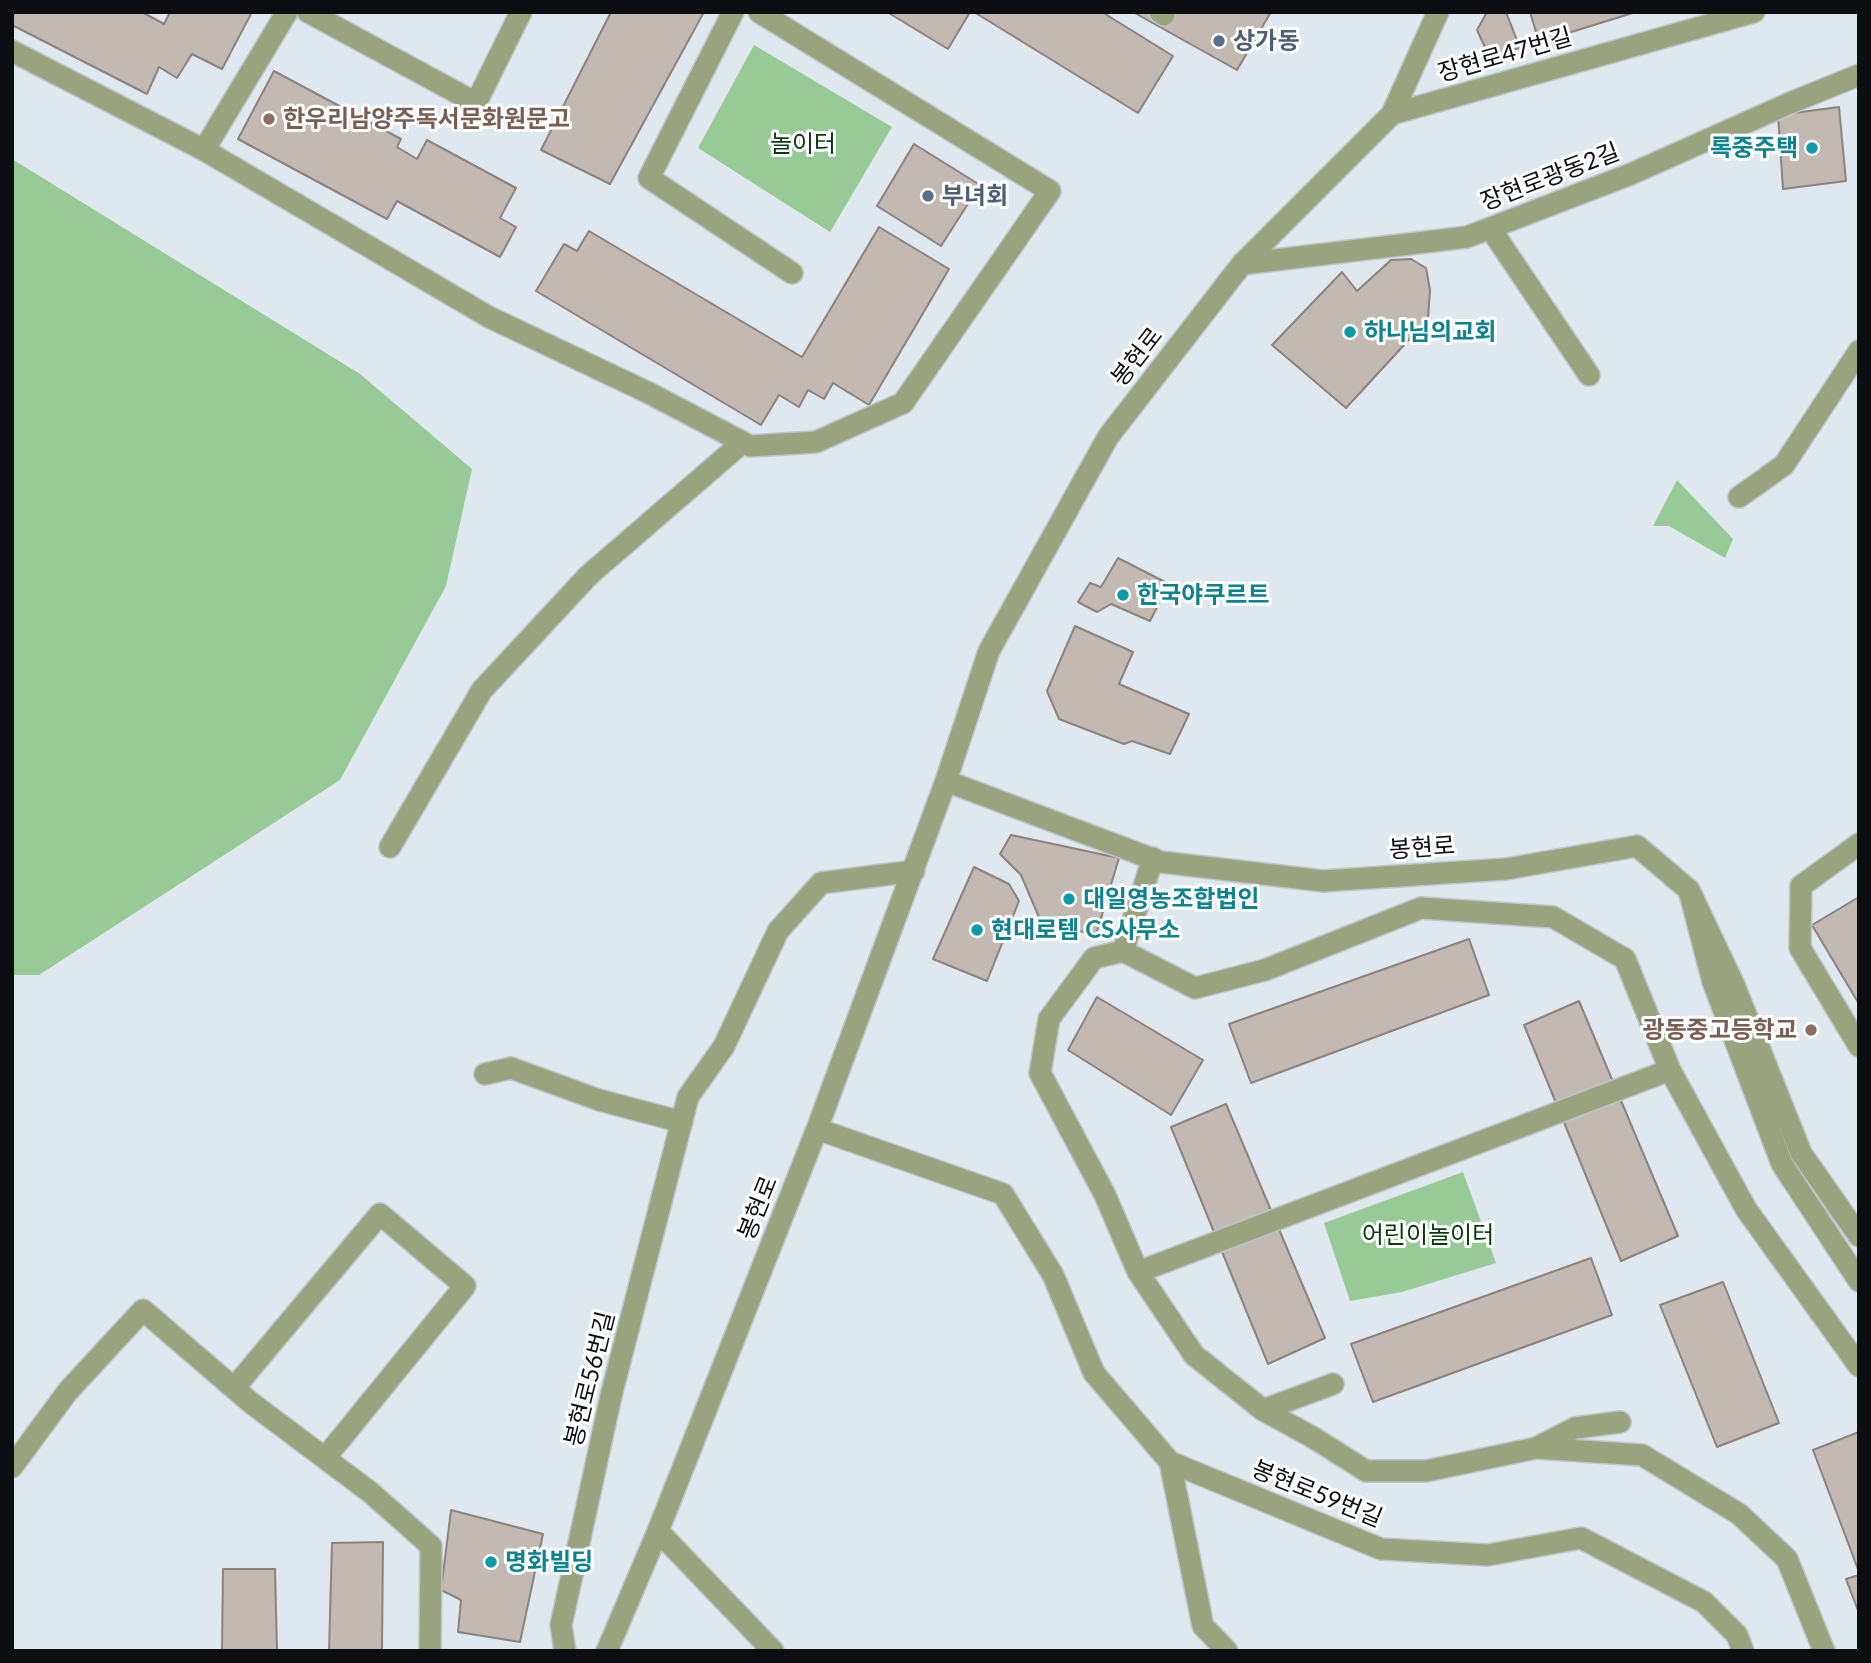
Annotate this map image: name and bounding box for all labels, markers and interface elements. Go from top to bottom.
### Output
street label: 장현로47번길 [1435,22,1575,88]
place label: 상가동 [1233,27,1299,55]
marker: 상가동 [1211,33,1227,49]
place label: 한우리남양주독서문화원문고 [283,105,570,133]
marker: 한우리남양주독서문화원문고 [261,111,277,127]
park label: 놀이터 [770,130,836,158]
place label: 록중주택 [1710,134,1798,162]
street label: 장현로광동2길 [1477,137,1623,217]
marker: 록중주택 [1804,140,1820,156]
place label: 부녀회 [942,182,1008,210]
marker: 부녀회 [920,188,936,204]
place label: 하나님의교회 [1364,318,1496,346]
street label: 봉현로 [1105,322,1169,392]
marker: 하나님의교회 [1342,324,1358,340]
place label: 한국야쿠르트 [1137,581,1269,609]
marker: 한국야쿠르트 [1115,587,1131,603]
street label: 봉현로 [1388,831,1456,865]
place label: 대일영농조합법인 [1083,885,1260,913]
marker: 대일영농조합법인 [1061,891,1077,907]
place label: 현대로템 CS사무소 [991,916,1180,944]
marker: 현대로템 CS사무소 [969,922,985,938]
place label: 광동중고등학교 [1642,1016,1797,1044]
marker: 광동중고등학교 [1803,1022,1819,1038]
street label: 봉현로 [732,1172,784,1244]
park label: 어린이놀이터 [1362,1221,1494,1249]
street label: 봉현로56번길 [559,1308,621,1450]
street label: 봉현로59번길 [1248,1455,1386,1533]
place label: 명화빌딩 [505,1548,593,1576]
marker: 명화빌딩 [483,1554,499,1570]

